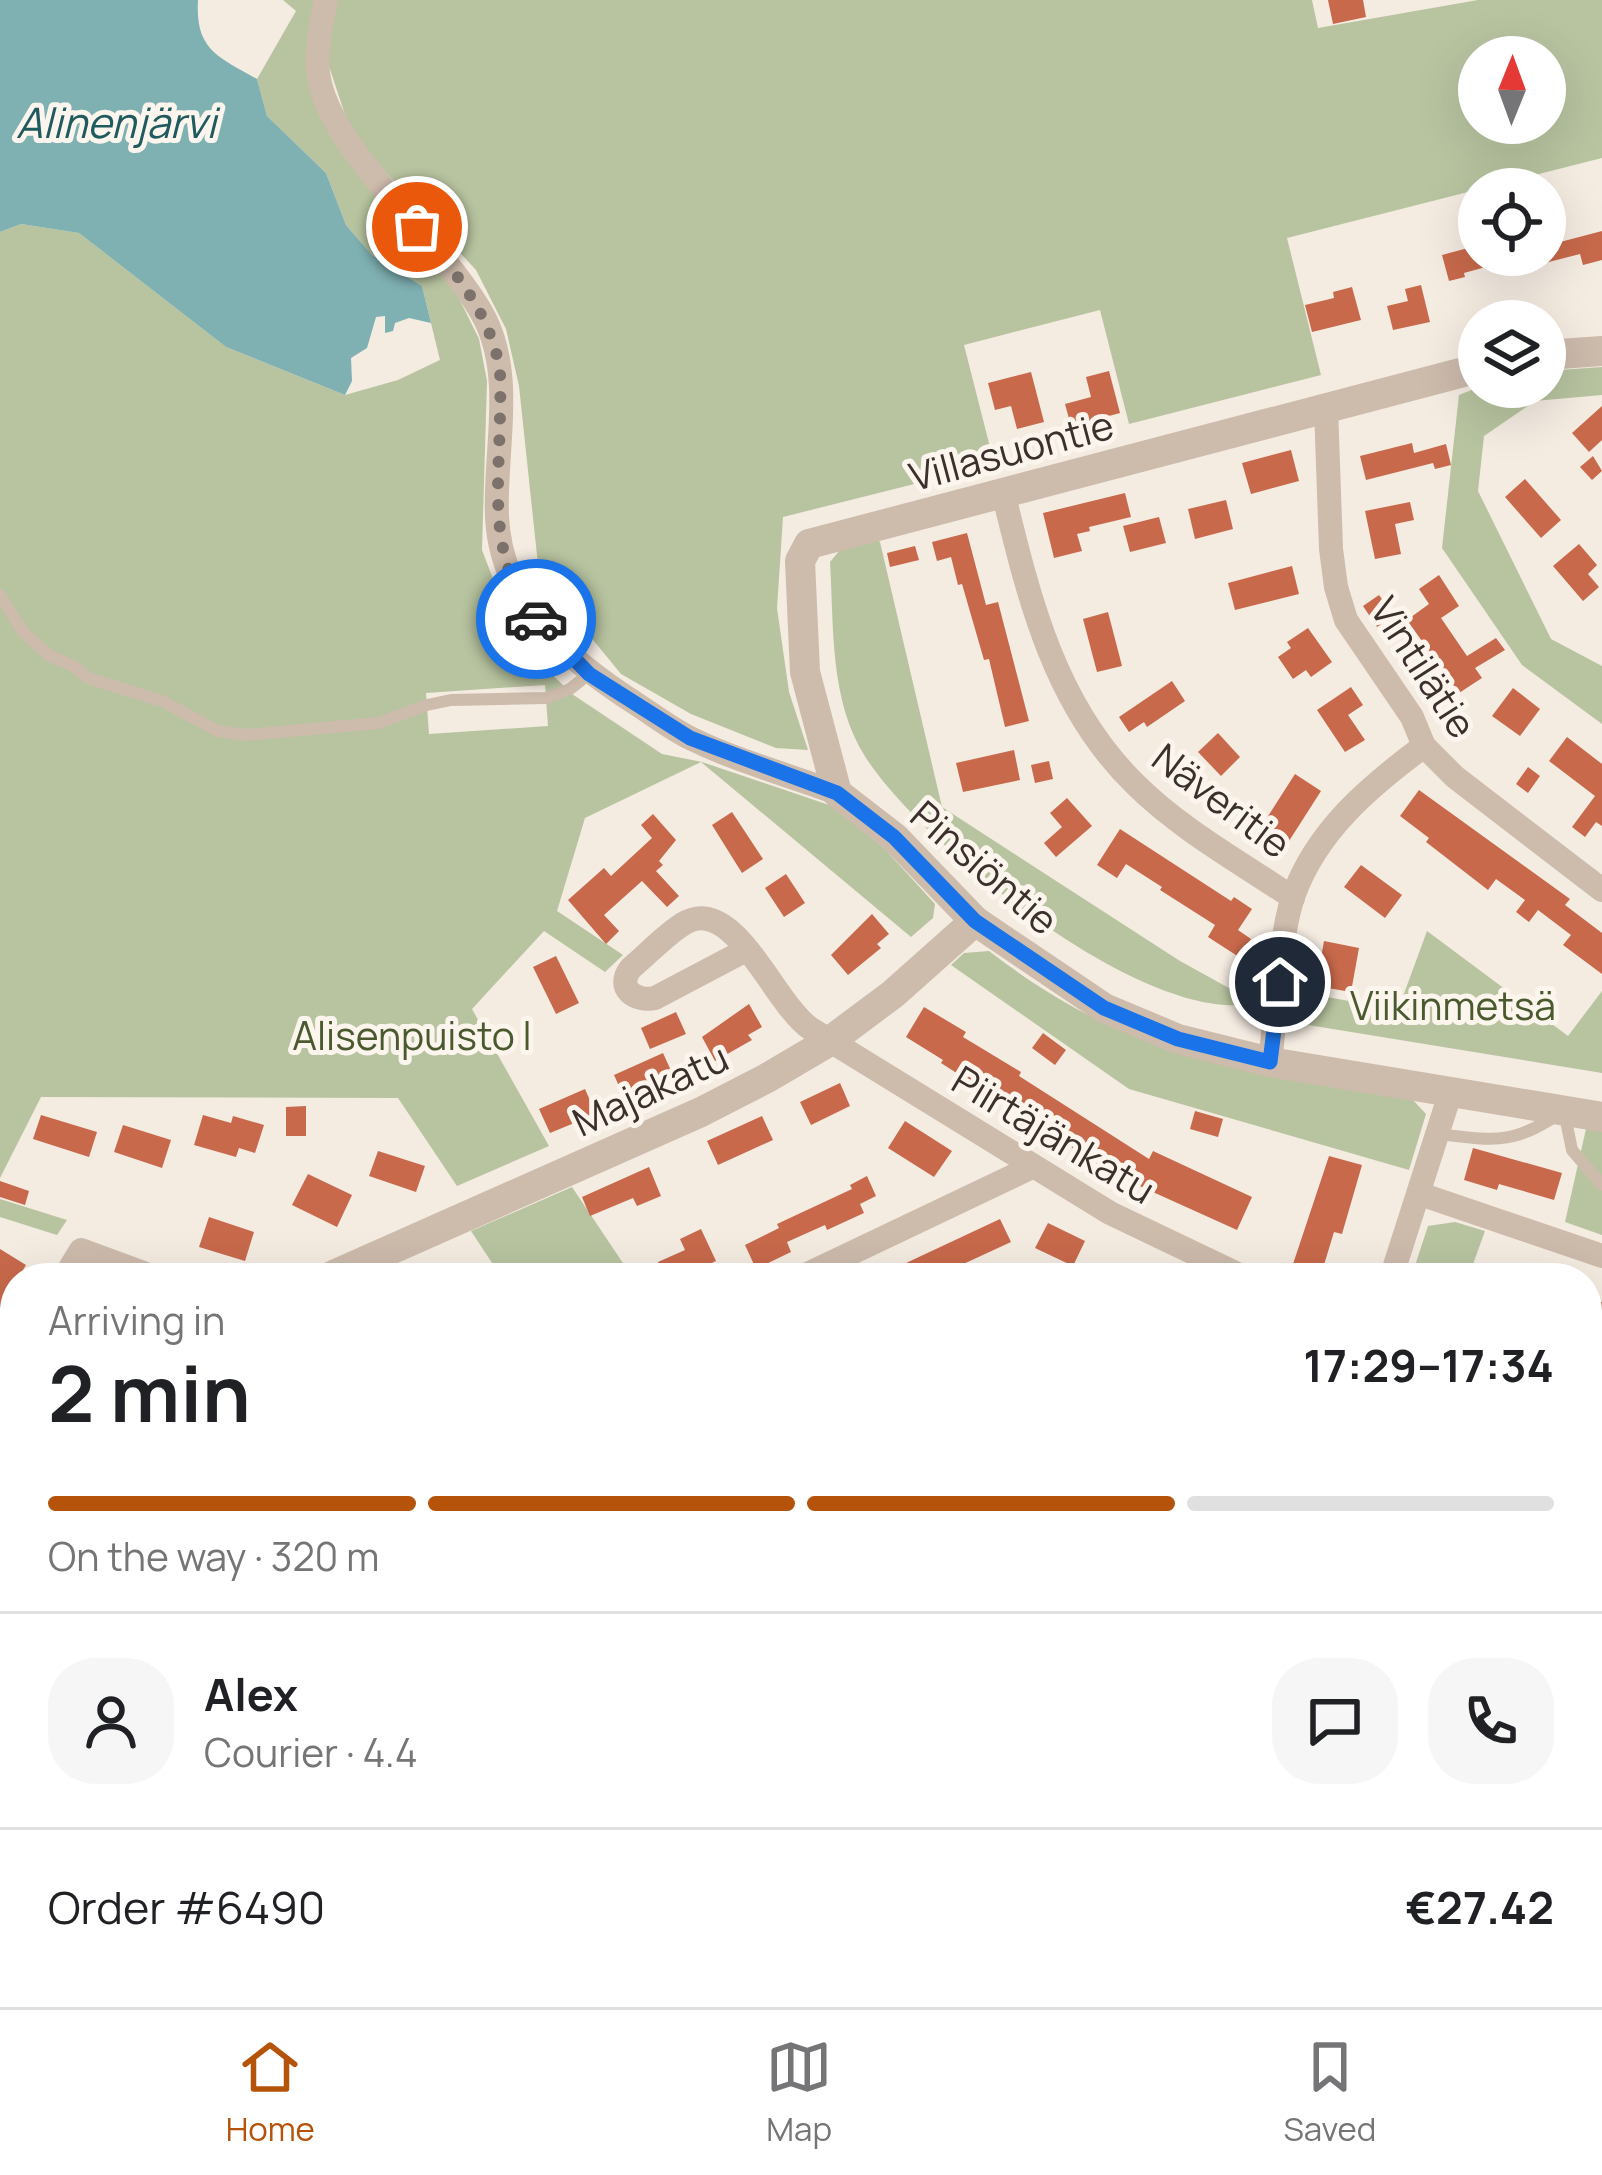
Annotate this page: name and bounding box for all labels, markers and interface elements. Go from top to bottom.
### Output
north arrow [1458,36,1566,144]
map controls [1458,36,1566,408]
water label: Alinenjärvi [16,93,221,151]
button: locate [1458,168,1566,276]
pin [366,176,468,278]
icon: bag [384,194,450,260]
button: layers [1458,300,1566,408]
street label: Villasuontie [903,397,1119,503]
courier [476,559,596,679]
icon: car [503,586,569,652]
street label: Vintilätie [1358,586,1490,748]
street label: Näveritie [1142,730,1302,870]
street label: Pinsiöntie [900,788,1070,946]
pin [1229,931,1331,1033]
icon: home [1247,949,1313,1015]
park label: Viikinmetsä [1350,978,1556,1032]
park label: Alisenpuisto I [292,1008,532,1062]
street label: Majakatu [564,1030,736,1148]
street label: Piirtäjänkatu [943,1052,1165,1216]
text: Arriving in [48,1293,225,1347]
text: 17:29–17:34 [1303,1334,1554,1396]
text: 2 min [48,1339,251,1445]
text: On the way · 320 m [48,1529,379,1583]
button: person [48,1658,174,1784]
button: chat [1272,1658,1398,1784]
button: phone [1428,1658,1554,1784]
text: Alex [204,1663,298,1725]
text: Courier · 4.4 [204,1725,418,1779]
text: Order #6490 [48,1876,325,1938]
text: €27.42 [1405,1876,1554,1938]
tab: Home [226,2034,315,2151]
tab: Map [766,2034,832,2151]
tab: Saved [1283,2034,1376,2151]

